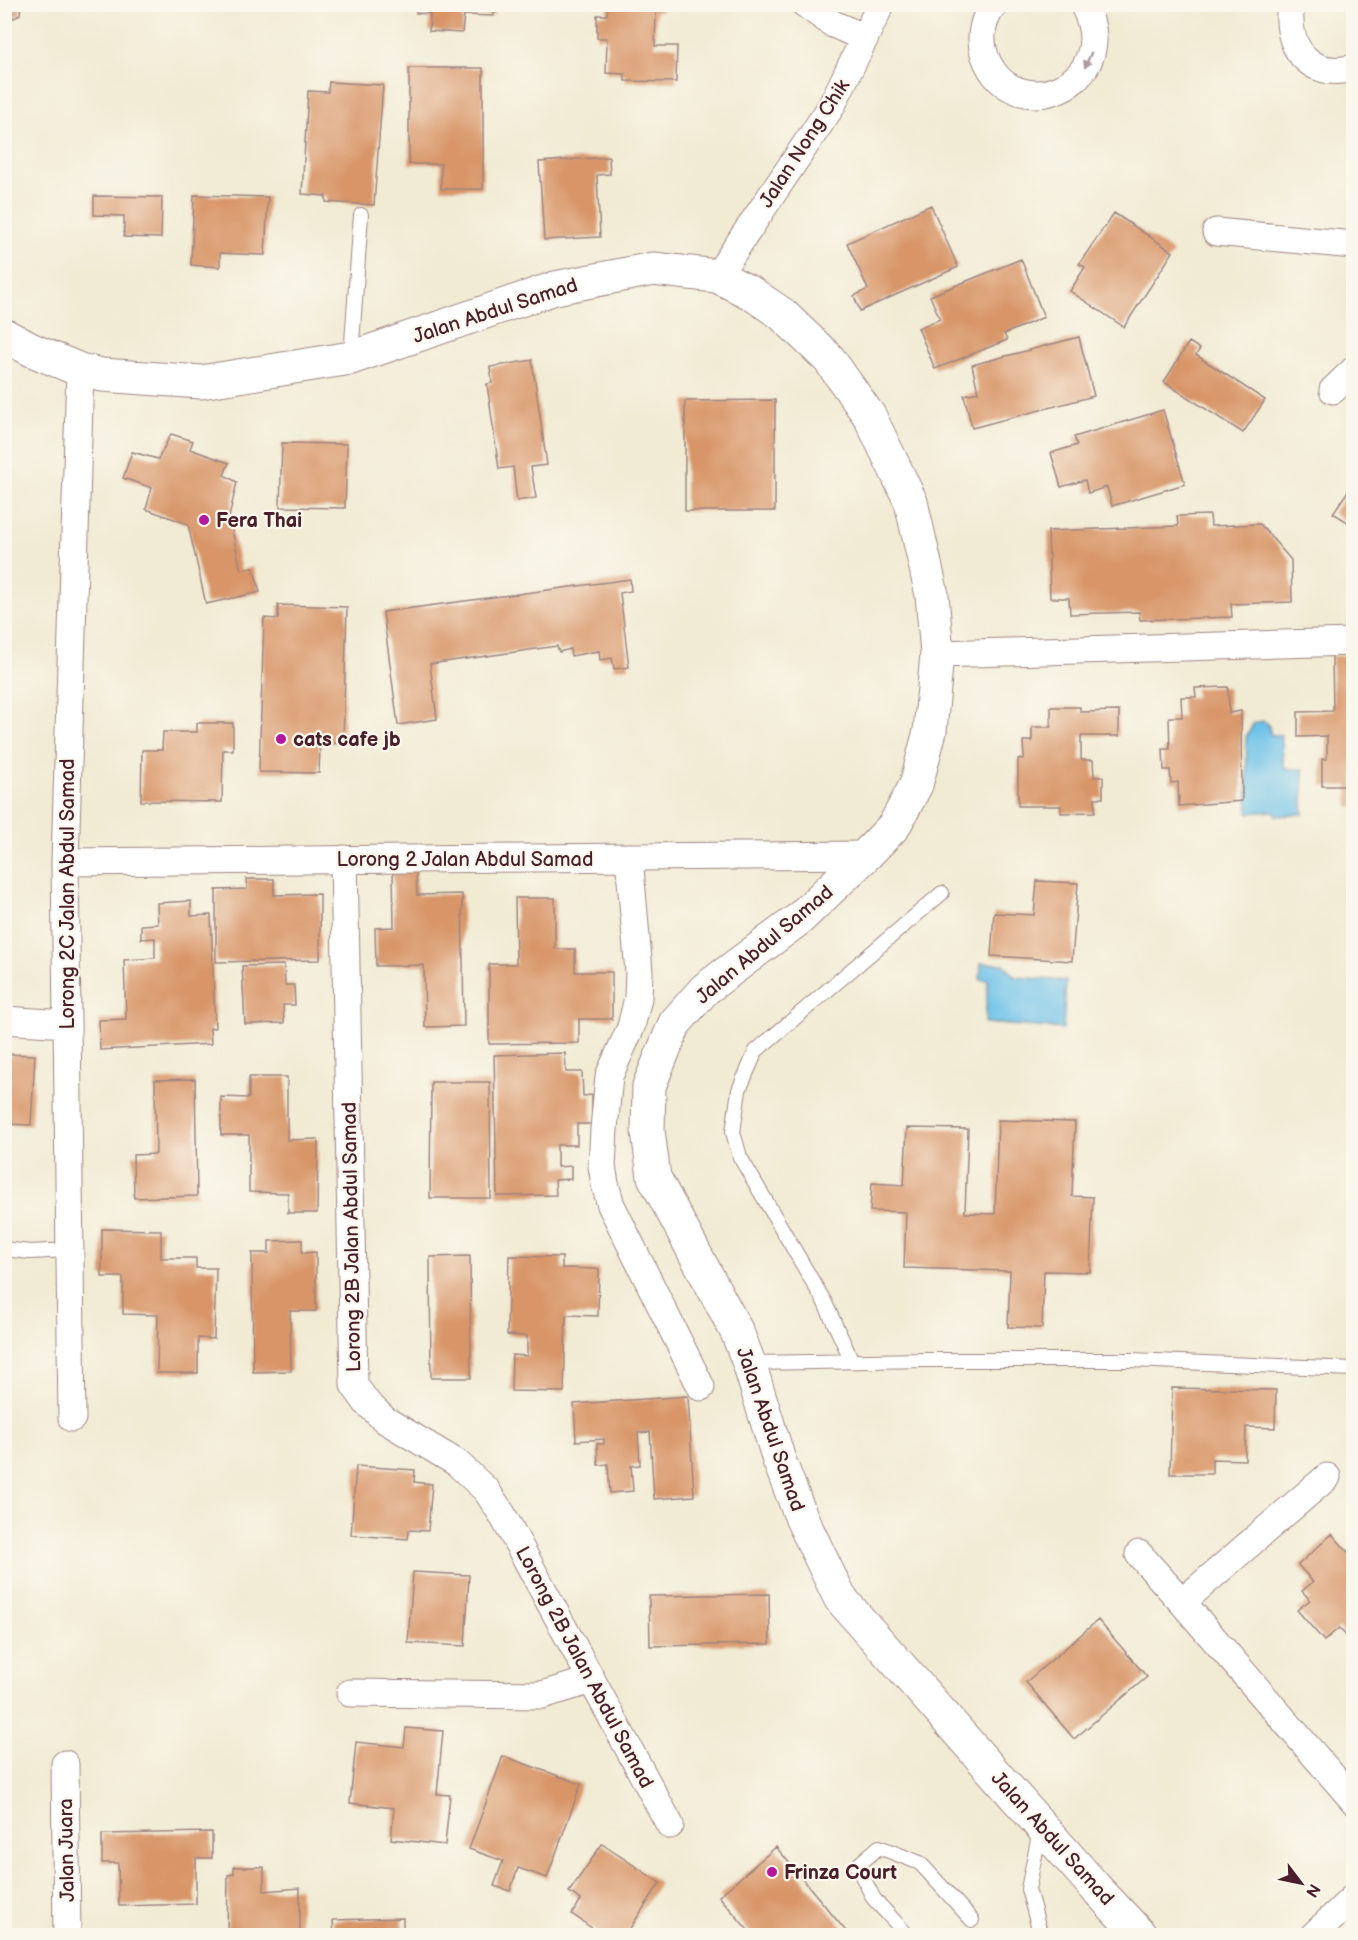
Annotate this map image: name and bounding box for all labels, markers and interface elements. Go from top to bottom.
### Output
one-way arrow [1083,51,1093,69]
street label: Jalan Nong Chik [754,75,855,212]
street label: Jalan Abdul Samad [410,273,581,349]
place label: Fera Thai [216,509,302,533]
marker: Fera Thai [197,513,211,527]
place label: cats cafe jb [293,728,401,752]
marker: cats cafe jb [274,732,288,746]
street label: Lorong 2C Jalan Abdul Samad [56,759,80,1029]
street label: Lorong 2 Jalan Abdul Samad [337,848,593,872]
street label: Jalan Abdul Samad [691,880,838,1009]
street label: Lorong 2B Jalan Abdul Samad [338,1102,366,1372]
street label: Jalan Abdul Samad [731,1344,809,1515]
street label: Lorong 2B Jalan Abdul Samad [510,1542,658,1793]
street label: Jalan Abdul Samad [986,1767,1119,1911]
street label: Jalan Juara [54,1798,80,1902]
north arrow [1271,1853,1331,1913]
place label: Frinza Court [784,1861,897,1885]
marker: Frinza Court [765,1865,779,1879]
text: N [1301,1880,1324,1900]

